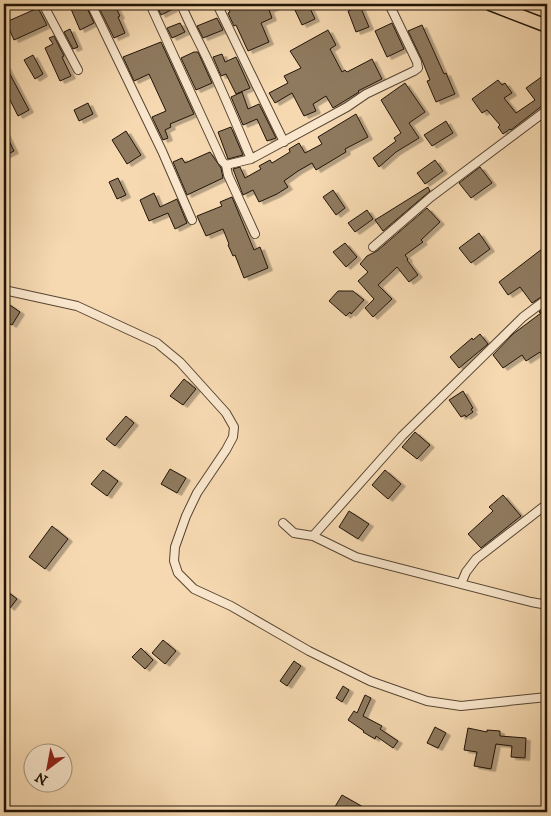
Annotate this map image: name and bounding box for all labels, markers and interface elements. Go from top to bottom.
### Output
north arrow [22,744,72,794]
text: N [32,767,51,789]

